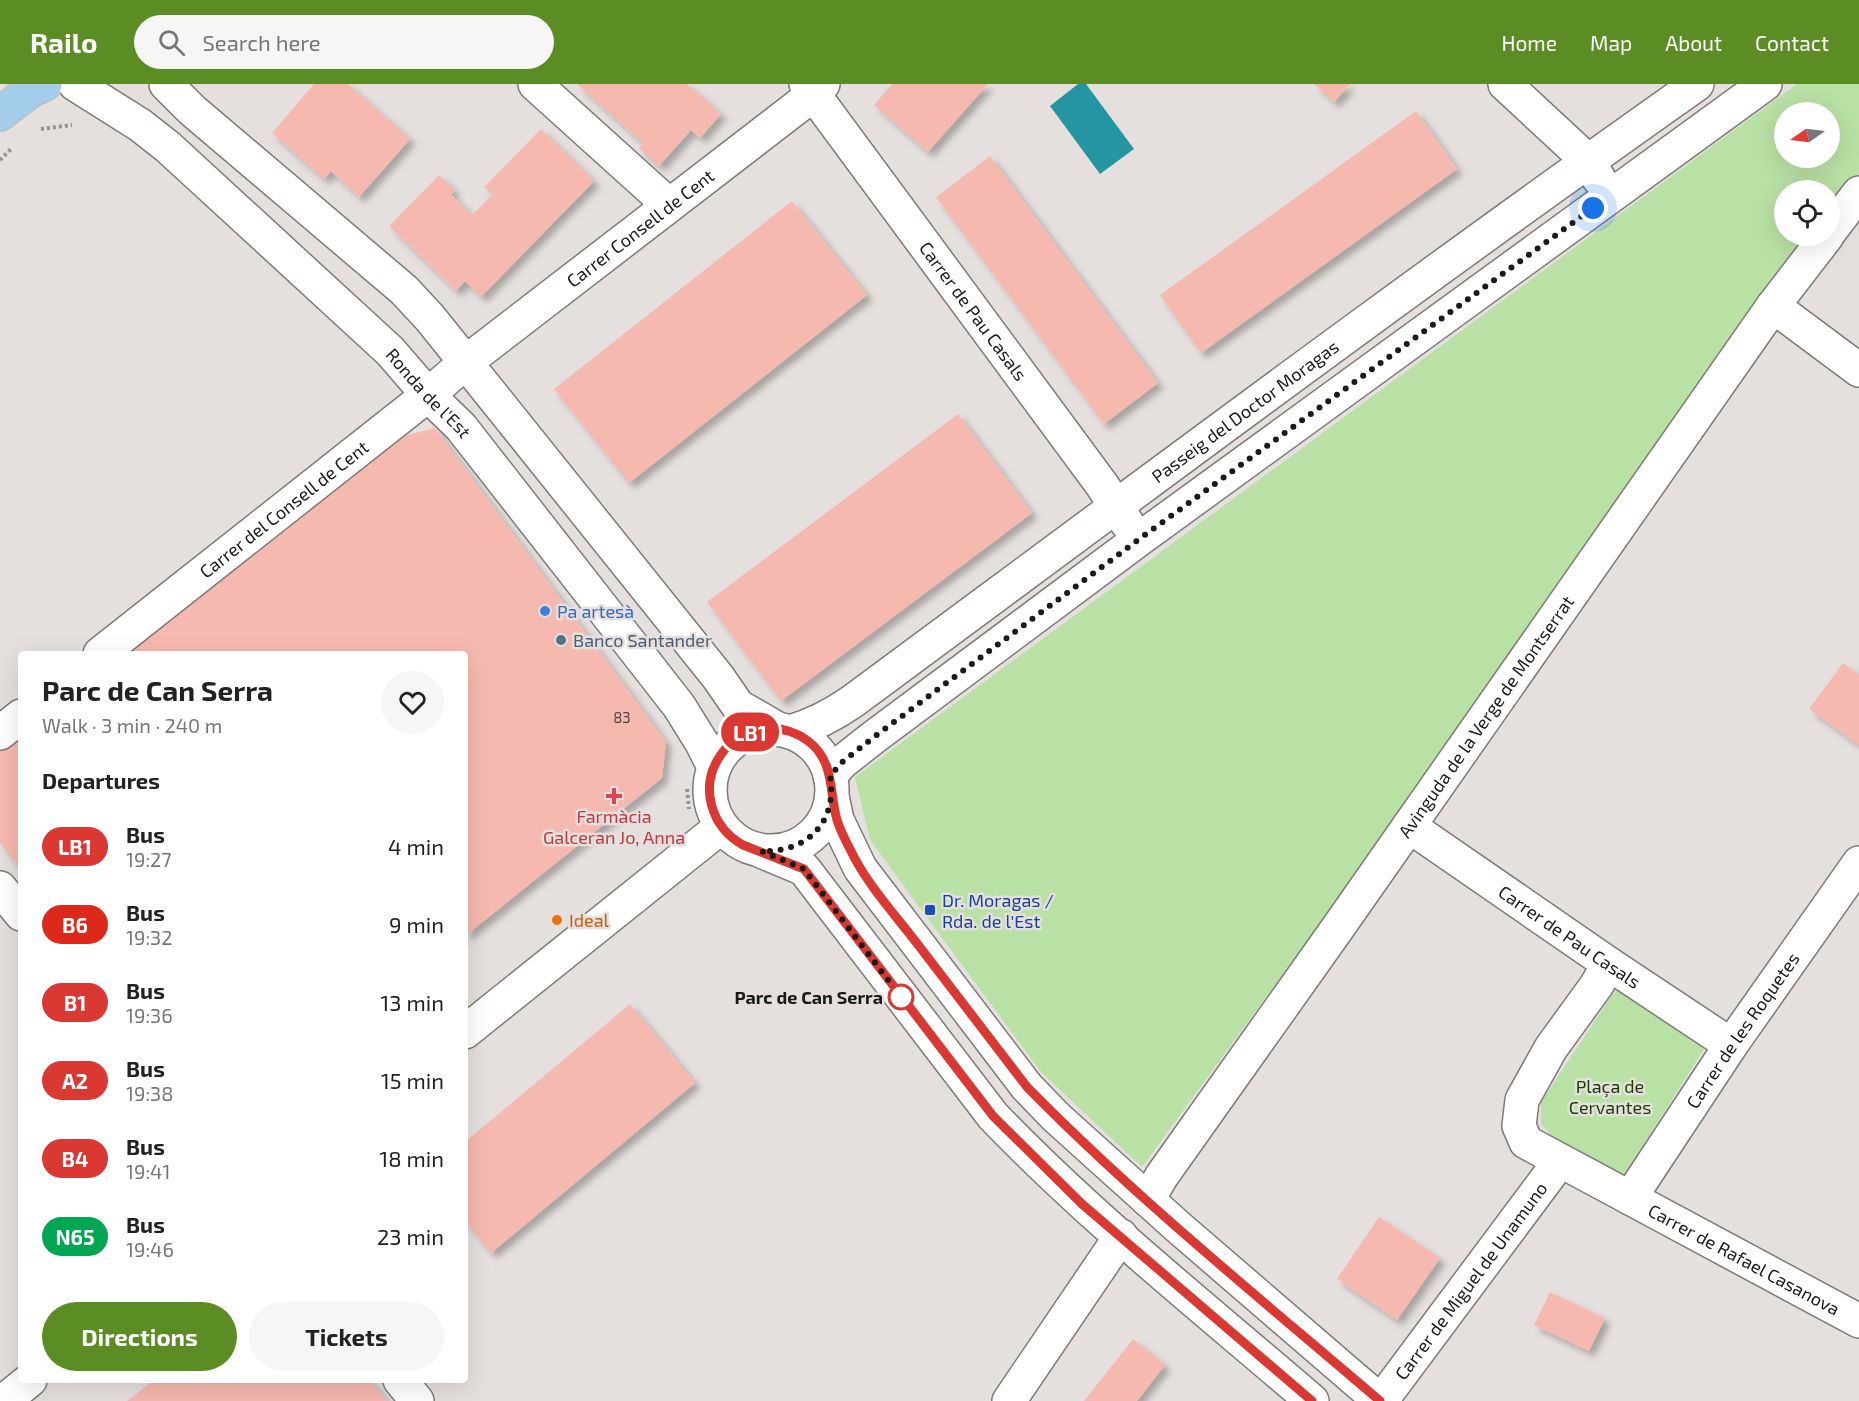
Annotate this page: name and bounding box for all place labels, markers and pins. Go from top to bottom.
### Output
place label: Pa artesà [557,600,634,622]
marker: Pa artesà [538,604,552,618]
place label: Banco Santander [573,629,712,651]
marker: Banco Santander [554,633,568,647]
marker: Farmàcia Galceran Jo, Anna [607,789,621,803]
place label: Farmàcia Galceran Jo, Anna [543,805,685,848]
place label: Dr. Moragas / Rda. de l'Est [942,889,1054,932]
marker: Dr. Moragas / Rda. de l'Est [923,903,937,917]
place label: Ideal [569,909,610,931]
marker: Ideal [550,913,564,927]
marker: Parc de Can Serra [888,984,914,1010]
place label: Parc de Can Serra [735,986,883,1008]

